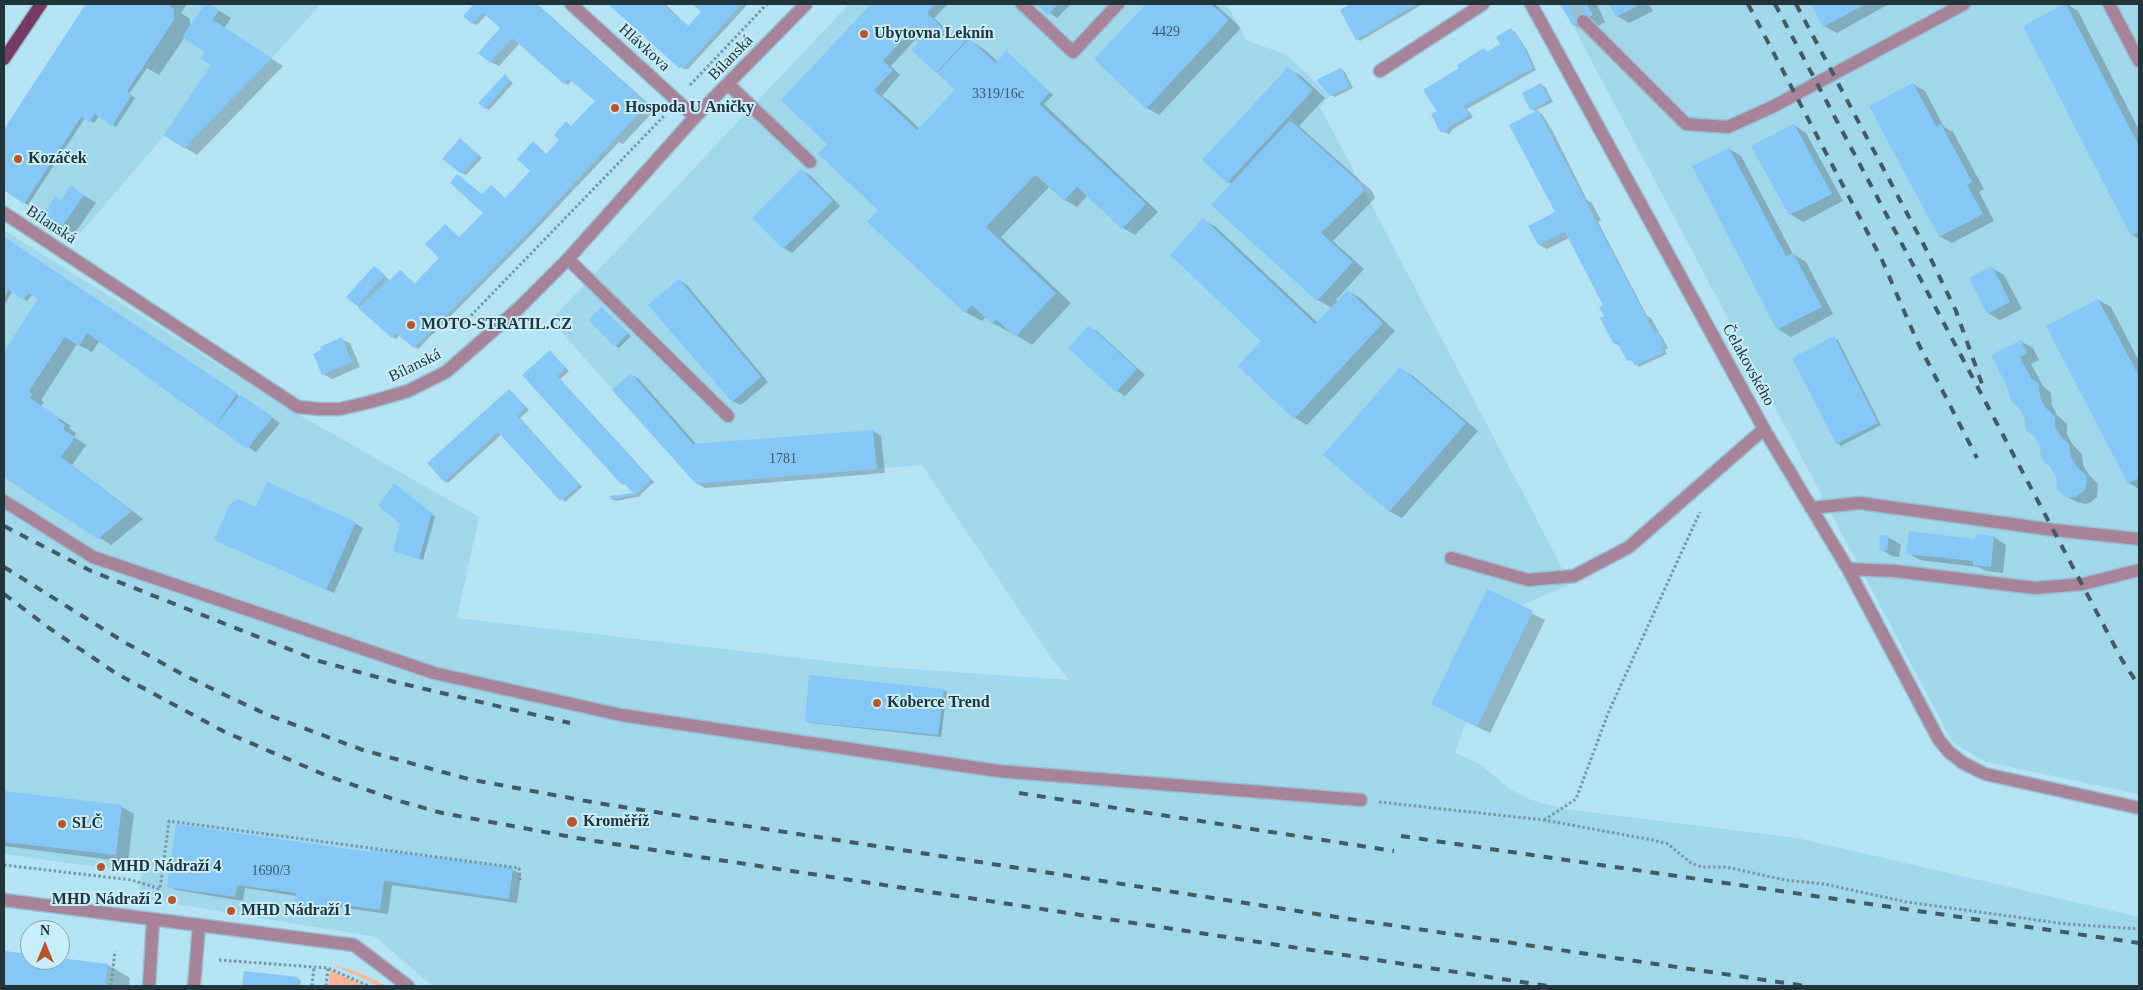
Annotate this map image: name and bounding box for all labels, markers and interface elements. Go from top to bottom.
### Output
street label: Hlávkova [614,20,674,76]
place label: Ubytovna Leknín [874,24,994,44]
house number: 4429 [1152,24,1180,40]
marker: Ubytovna Leknín [858,28,870,40]
street label: Bílanská [705,31,757,85]
house number: 3319/16c [972,86,1024,102]
place label: Hospoda U Aničky [625,98,754,118]
marker: Hospoda U Aničky [609,102,621,114]
place label: Kozáček [28,149,87,169]
marker: Kozáček [12,153,24,165]
street label: Bílanská [22,202,80,248]
place label: MOTO-STRATIL.CZ [421,315,572,335]
marker: MOTO-STRATIL.CZ [405,319,417,331]
street label: Čelakovského [1718,321,1778,409]
street label: Bílanská [386,345,444,387]
house number: 1781 [769,451,797,467]
place label: Koberce Trend [887,693,990,713]
marker: Koberce Trend [871,697,883,709]
place label: Kroměříž [583,812,649,832]
place label: SLČ [72,814,103,834]
marker: Kroměříž [565,815,579,829]
marker: SLČ [56,818,68,830]
place label: MHD Nádraží 4 [111,857,221,877]
marker: MHD Nádraží 4 [95,861,107,873]
house number: 1690/3 [252,863,290,879]
place label: MHD Nádraží 2 [52,890,162,910]
marker: MHD Nádraží 2 [166,894,178,906]
place label: MHD Nádraží 1 [241,901,351,921]
marker: MHD Nádraží 1 [225,905,237,917]
north arrow [20,920,70,970]
text: N [40,923,50,938]

